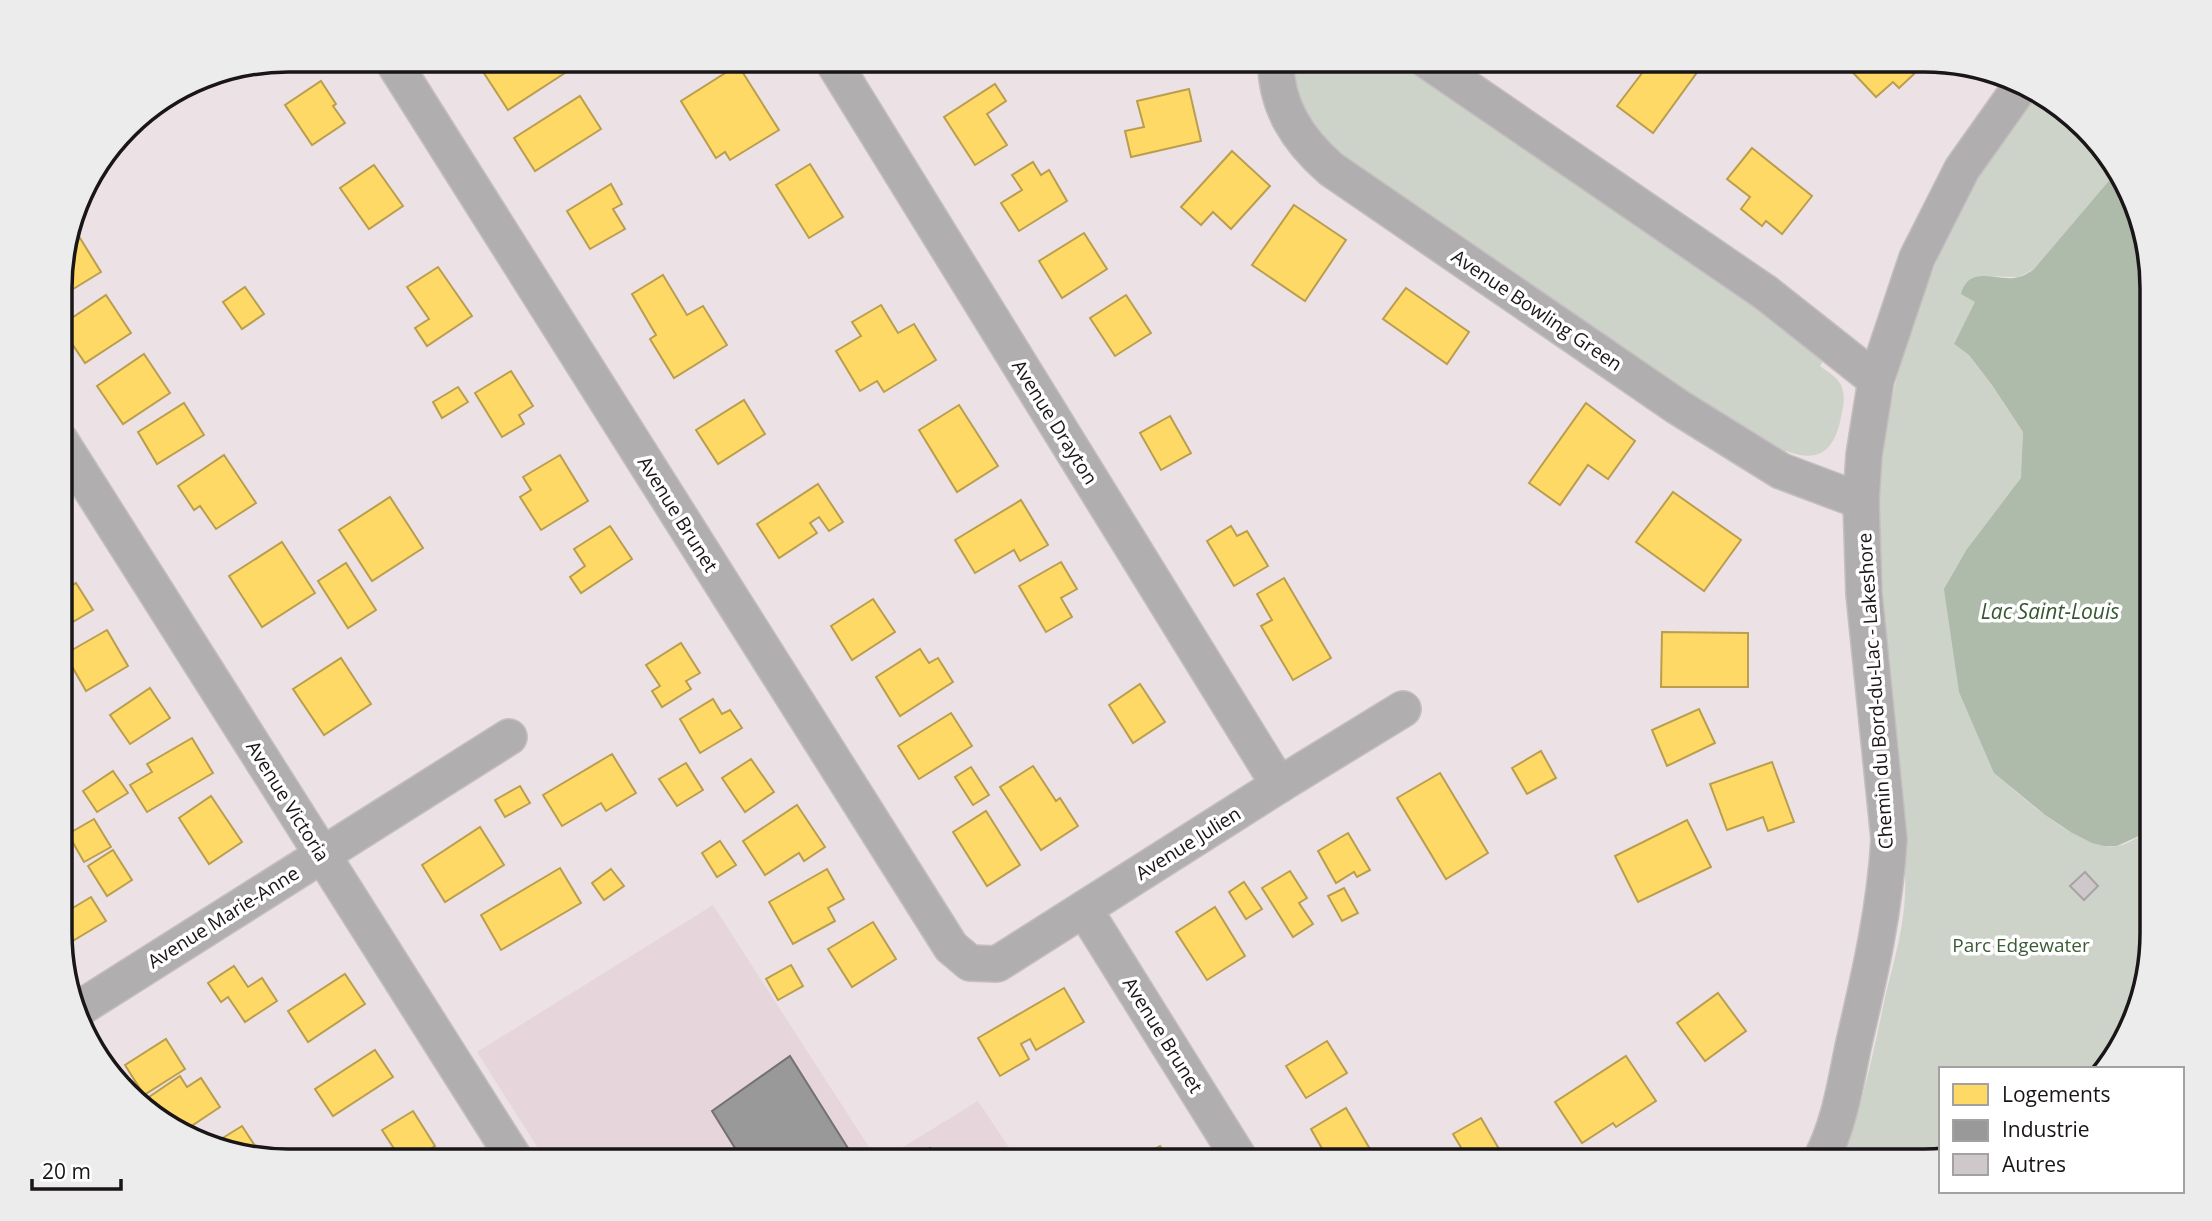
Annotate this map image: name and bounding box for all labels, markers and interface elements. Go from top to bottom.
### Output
street label: Avenue Bowling Green [1447,243,1627,377]
street label: Avenue Drayton [1006,355,1104,489]
street label: Avenue Brunet [632,451,724,577]
street label: Chemin du Bord-du-Lac - Lakeshore [1851,532,1899,850]
water label: Lac Saint-Louis [1981,597,2119,625]
street label: Avenue Victoria [241,736,335,866]
street label: Avenue Julien [1130,800,1246,886]
street label: Avenue Marie-Anne [142,860,304,974]
park label: Parc Edgewater [1952,932,2090,958]
street label: Avenue Brunet [1117,972,1209,1098]
legend [1939,1067,2184,1193]
text: Logements [2002,1080,2110,1108]
text: Industrie [2002,1115,2090,1143]
scale bar [32,1148,121,1192]
text: Autres [2002,1150,2066,1178]
text: 20 m [42,1157,91,1185]

